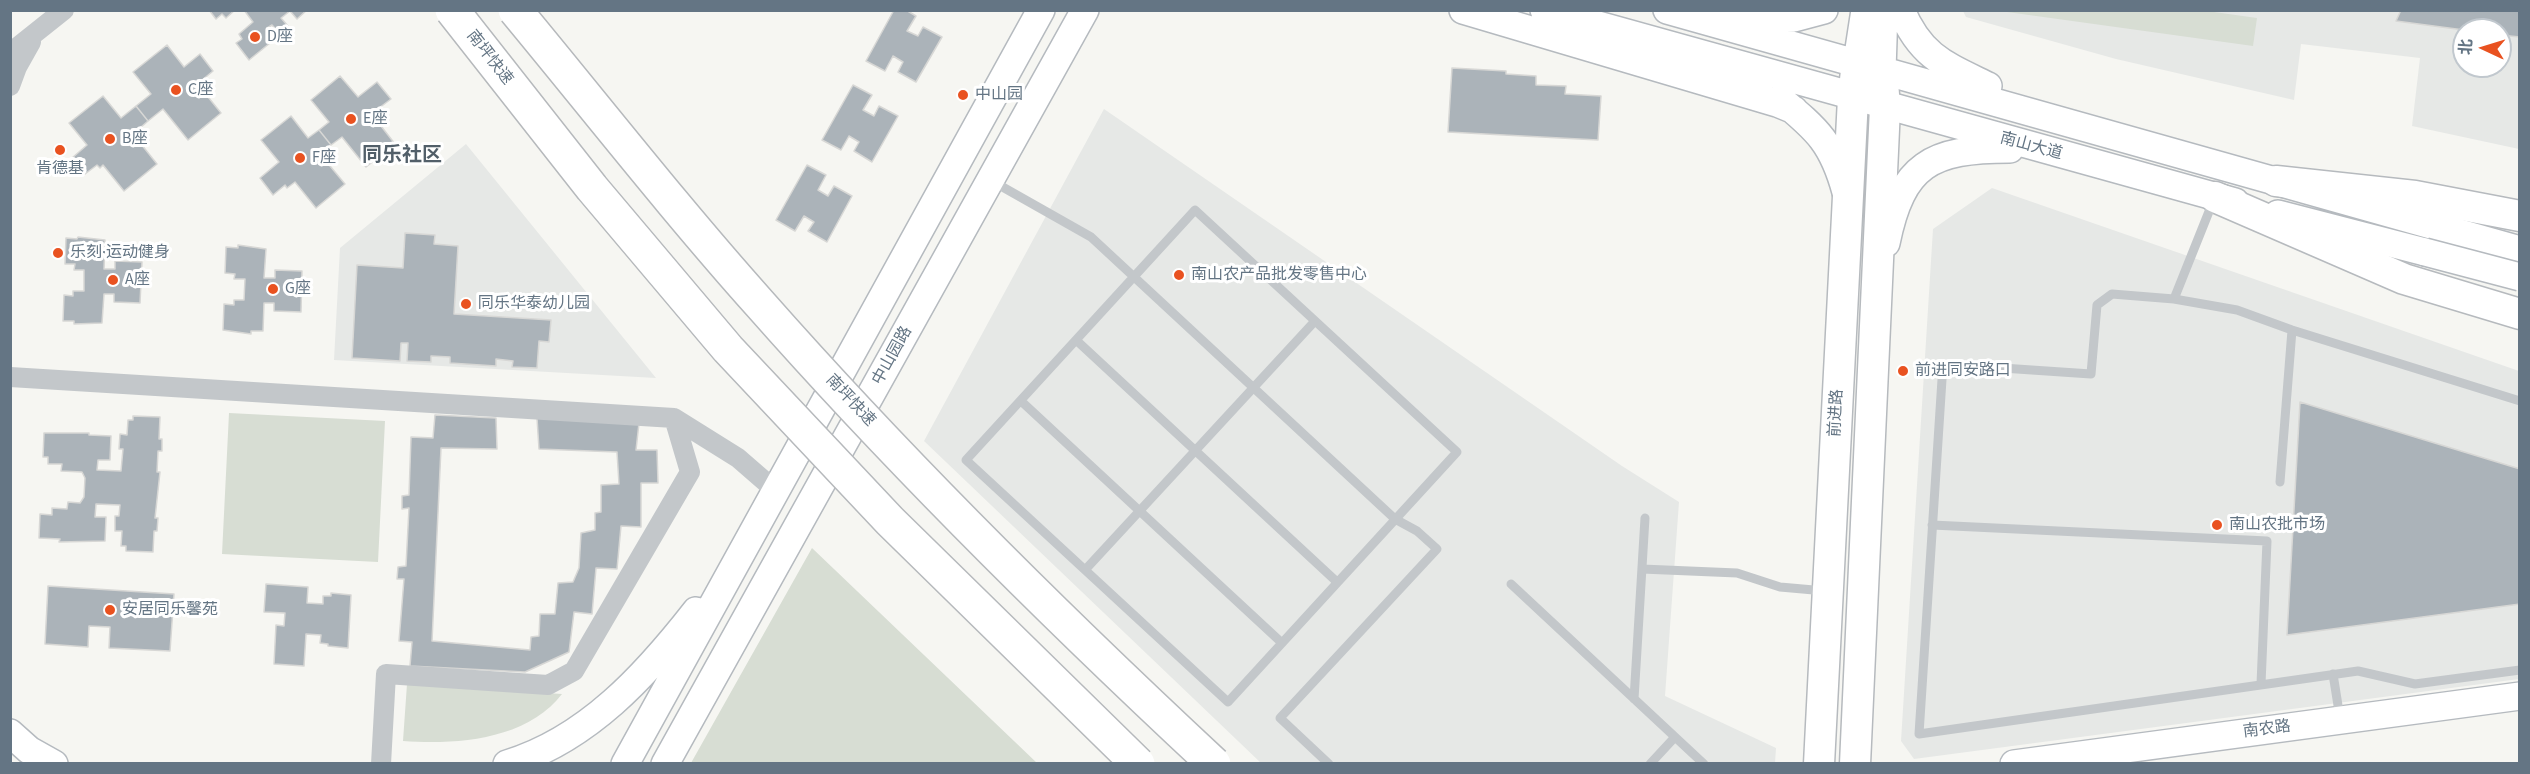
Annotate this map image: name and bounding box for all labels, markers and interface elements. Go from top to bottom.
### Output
north arrow [2452,18,2512,78]
place label: D座 [267,27,293,47]
street label: 南坪快速 [462,27,516,89]
marker: D座 [248,30,262,44]
text: 北 [2455,38,2478,56]
place label: C座 [188,80,213,100]
marker: C座 [169,83,183,97]
place label: 中山园 [975,85,1023,105]
marker: 中山园 [956,88,970,102]
place label: E座 [363,109,387,129]
marker: E座 [344,112,358,126]
place label: B座 [122,129,147,149]
street label: 南山大道 [1998,129,2064,165]
marker: B座 [103,132,117,146]
marker: 肯德基 [53,143,67,157]
district label: 同乐社区 [362,145,442,169]
place label: F座 [312,148,336,168]
marker: F座 [293,151,307,165]
place label: 肯德基 [36,159,84,179]
place label: 乐刻·运动健身 [70,243,170,263]
marker: 乐刻·运动健身 [51,246,65,260]
place label: 南山农产品批发零售中心 [1191,265,1367,285]
marker: 南山农产品批发零售中心 [1172,268,1186,282]
place label: A座 [125,270,150,290]
marker: A座 [106,273,120,287]
place label: G座 [285,279,311,299]
marker: G座 [266,282,280,296]
place label: 同乐华泰幼儿园 [478,294,590,314]
marker: 同乐华泰幼儿园 [459,297,473,311]
street label: 中山园路 [869,323,917,389]
place label: 前进同安路口 [1915,361,2011,381]
marker: 前进同安路口 [1896,364,1910,378]
street label: 南坪快速 [821,371,879,431]
street label: 前进路 [1826,389,1848,437]
place label: 南山农批市场 [2229,515,2325,535]
marker: 南山农批市场 [2210,518,2224,532]
place label: 安居同乐馨苑 [122,600,218,620]
marker: 安居同乐馨苑 [103,603,117,617]
street label: 南农路 [2242,718,2292,742]

